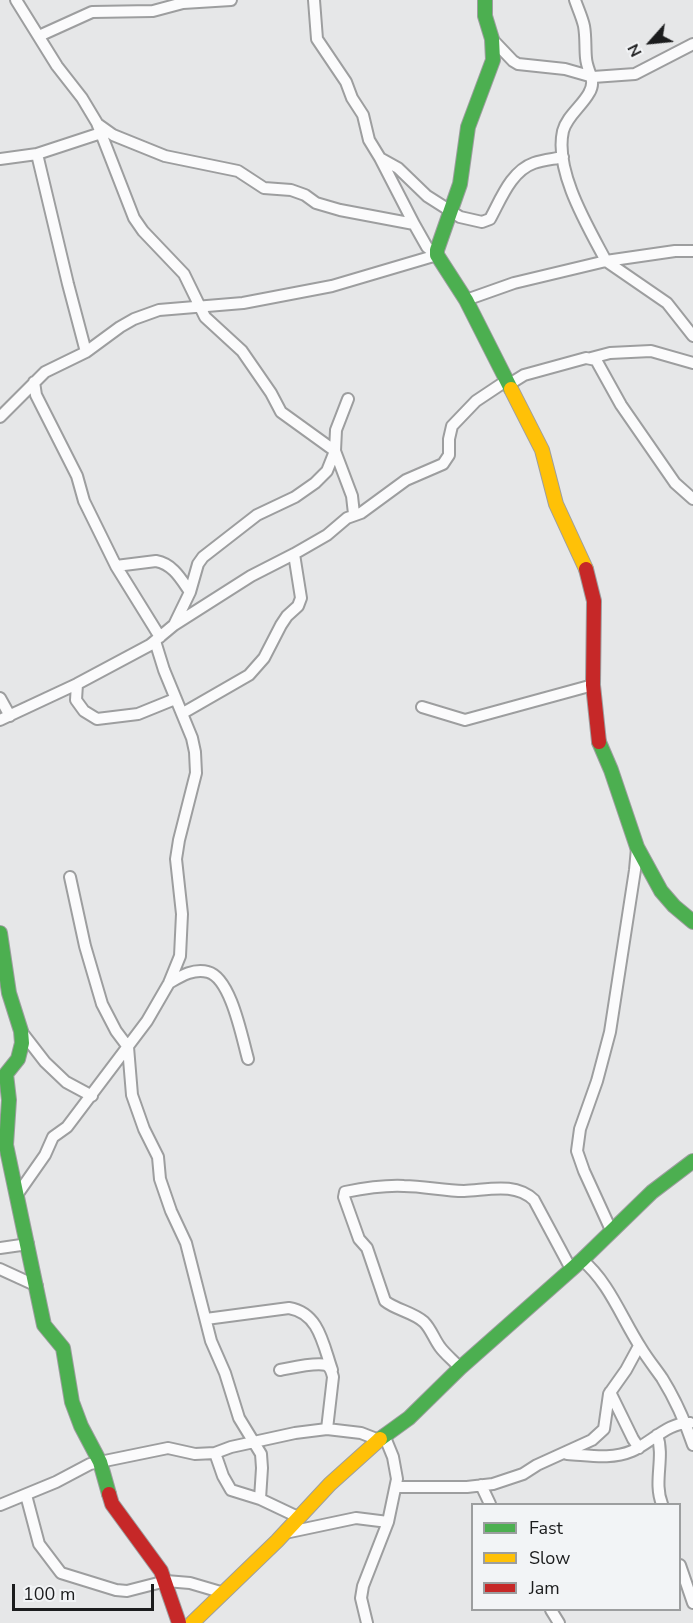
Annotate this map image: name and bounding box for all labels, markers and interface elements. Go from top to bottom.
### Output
north arrow [621,12,681,72]
text: N [622,40,647,60]
legend [471,1503,681,1611]
text: Fast [529,1516,563,1540]
text: Slow [529,1546,570,1570]
scale bar [15,1572,158,1610]
text: Jam [529,1576,560,1600]
text: 100 m [23,1582,75,1606]

